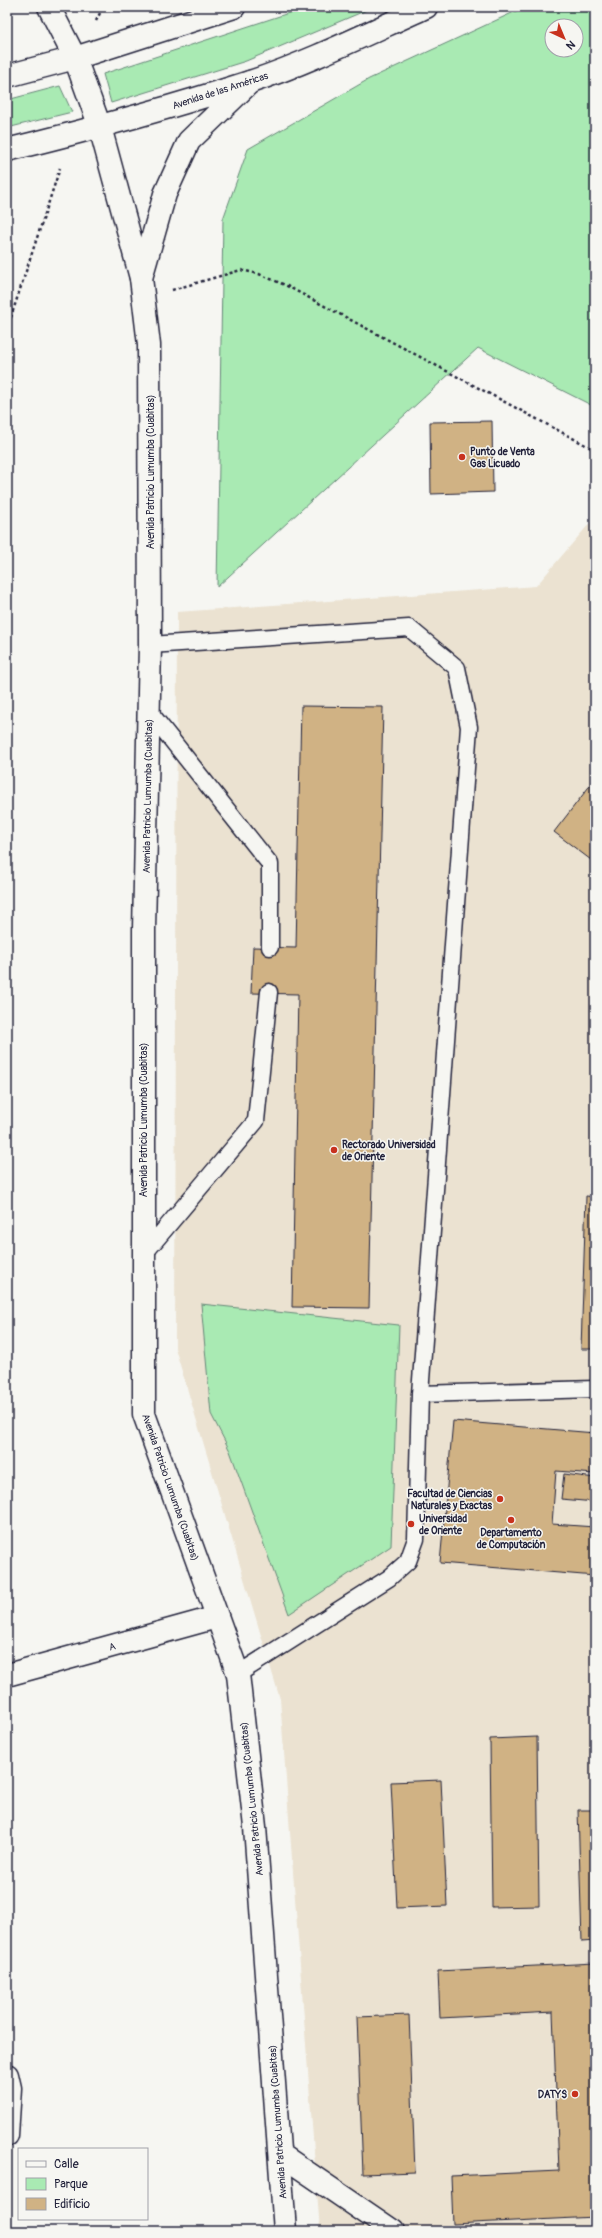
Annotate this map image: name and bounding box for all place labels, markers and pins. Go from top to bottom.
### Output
place label: Punto de Venta Gas Licuado [470,446,535,470]
marker: Punto de Venta Gas Licuado [457,452,467,462]
place label: Rectorado Universidad de Oriente [342,1139,436,1163]
marker: Rectorado Universidad de Oriente [329,1145,339,1155]
place label: Facultad de Ciencias Naturales y Exactas [407,1488,493,1512]
marker: Facultad de Ciencias Naturales y Exactas [495,1494,505,1504]
place label: Universidad de Oriente [419,1513,467,1537]
marker: Departamento de Computación [506,1515,516,1525]
marker: Universidad de Oriente [406,1519,416,1529]
place label: Departamento de Computación [477,1527,546,1551]
place label: DATYS [538,2089,567,2101]
marker: DATYS [570,2089,580,2099]

